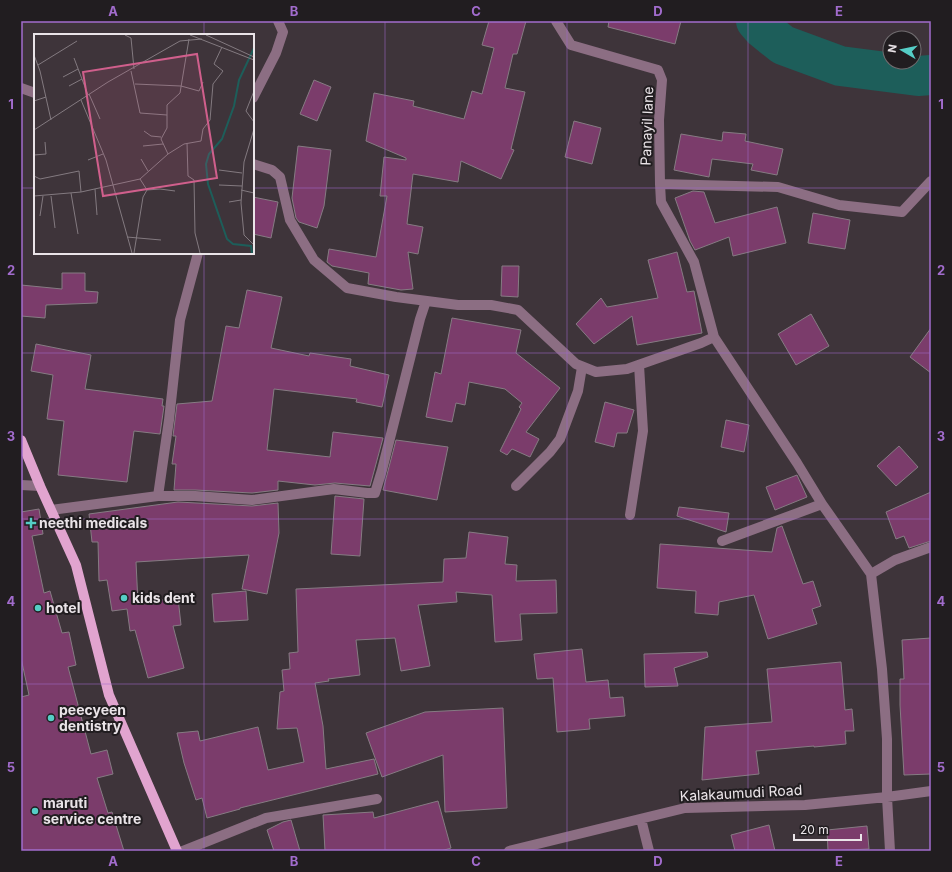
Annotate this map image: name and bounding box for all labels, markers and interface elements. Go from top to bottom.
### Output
text: A [108,3,118,19]
text: B [290,3,299,19]
text: C [471,3,481,19]
text: D [653,3,663,19]
text: E [835,3,843,19]
north arrow [882,30,922,70]
inset map [34,34,254,254]
text: N [885,43,900,54]
street label: Panayil lane [637,86,656,166]
text: 1 [8,96,14,112]
text: 1 [938,96,944,112]
text: 2 [7,262,15,278]
text: 2 [937,262,945,278]
text: 3 [7,428,15,444]
text: 3 [937,428,945,444]
place label: neethi medicals [39,514,147,531]
marker: neethi medicals [26,518,36,528]
place label: kids dent [132,589,195,606]
text: 4 [7,593,16,609]
marker: kids dent [119,593,129,603]
text: 4 [937,593,946,609]
place label: hotel [46,599,80,616]
marker: hotel [33,603,43,613]
place label: peecyeen dentistry [59,701,126,734]
marker: peecyeen dentistry [46,713,56,723]
text: 5 [7,759,15,775]
text: 5 [937,759,945,775]
street label: Kalakaumudi Road [679,781,803,804]
place label: maruti service centre [43,794,141,827]
marker: maruti service centre [30,806,40,816]
scale bar [794,816,861,842]
text: 20 m [800,822,829,837]
text: A [108,853,118,869]
text: B [290,853,299,869]
text: C [471,853,481,869]
text: D [653,853,663,869]
text: E [835,853,843,869]

